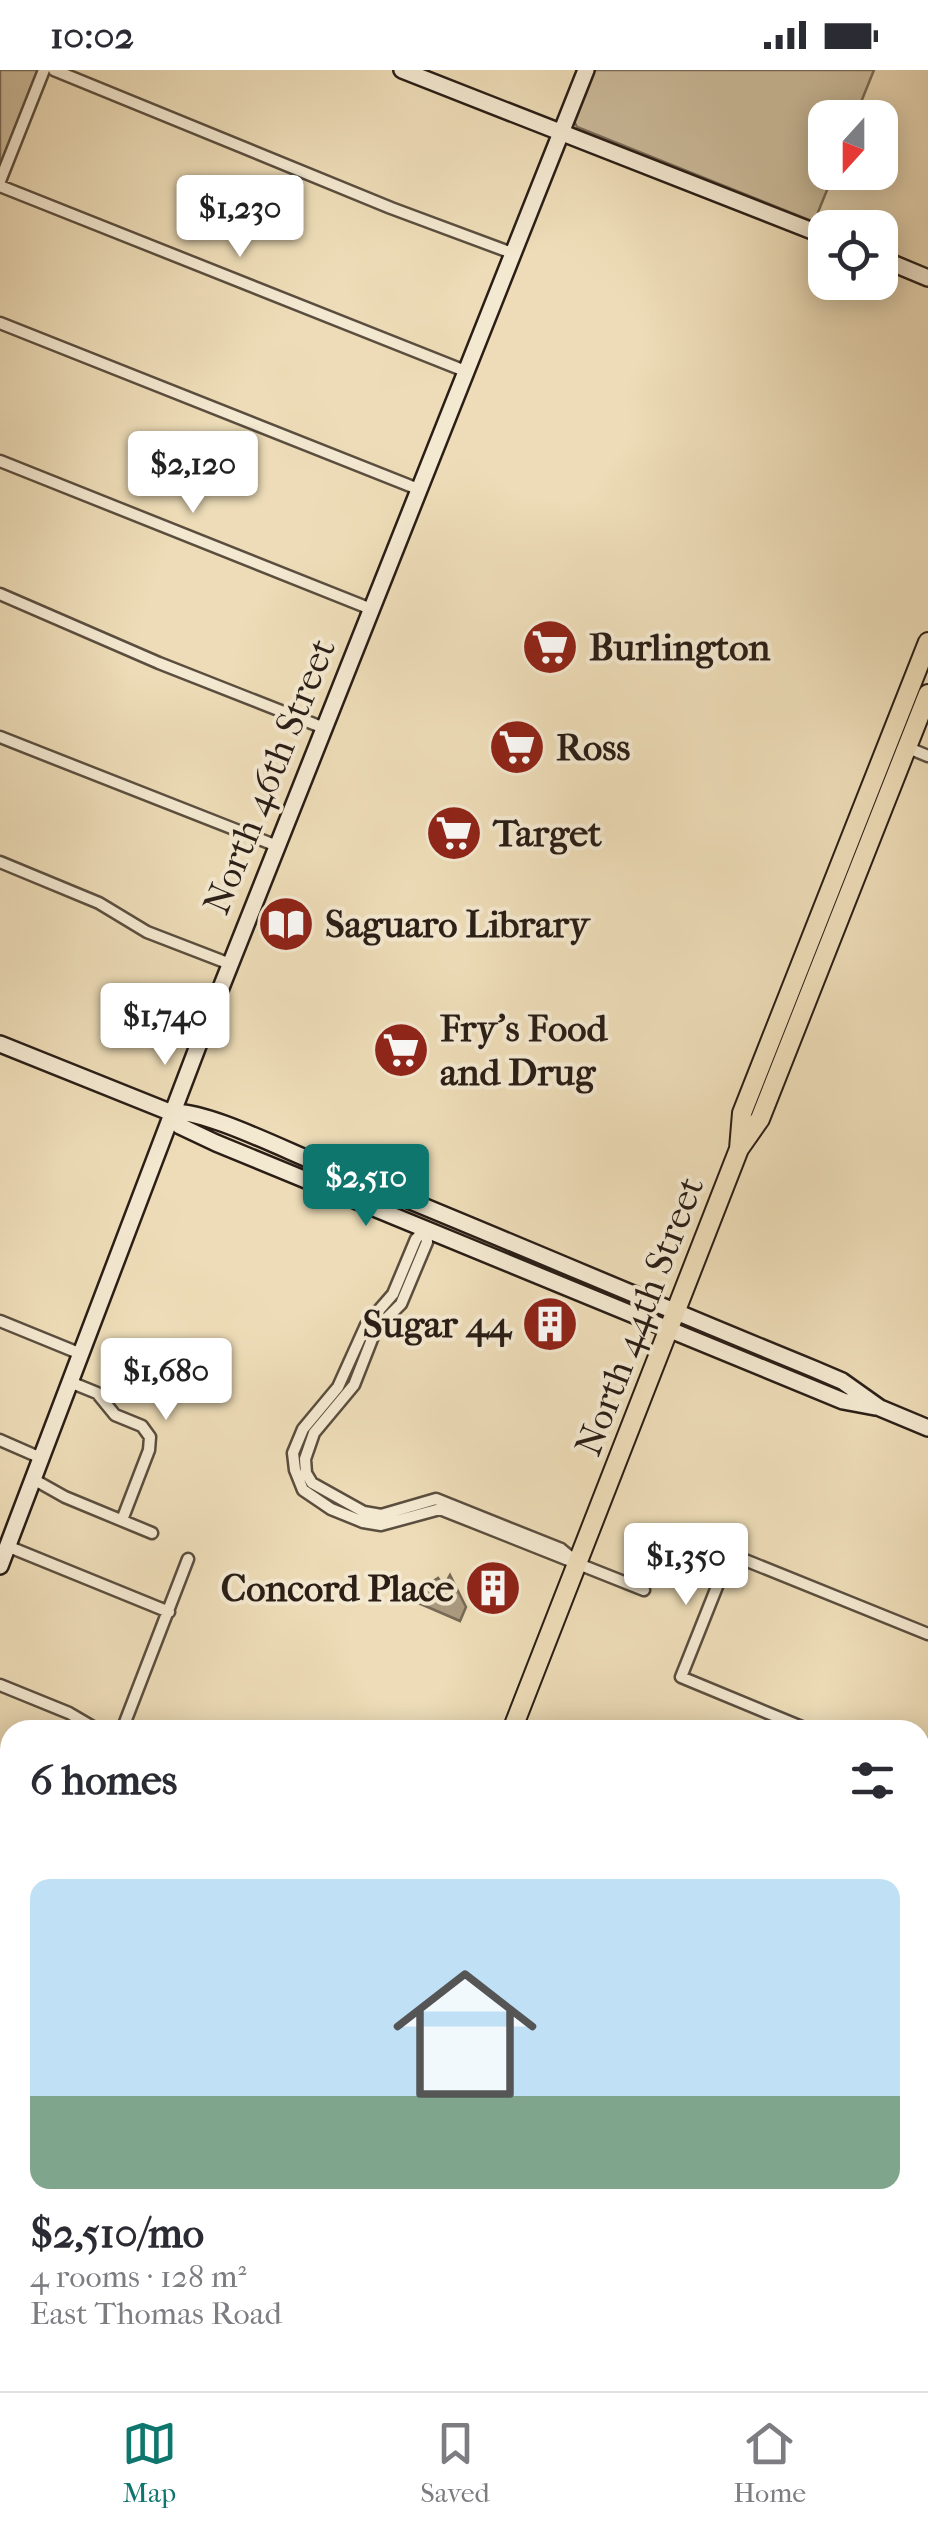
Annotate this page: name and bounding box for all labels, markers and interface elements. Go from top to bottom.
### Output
text: 10:02 [50,13,134,58]
north arrow [808,100,898,190]
map controls [808,100,898,300]
pin: $1,230 [159,175,321,260]
text: $1,230 [199,189,281,226]
button: locate [808,210,898,300]
pin: $2,120 [112,431,274,516]
text: $2,120 [150,445,236,482]
supermarket icon: Burlington [520,617,580,677]
place label: Burlington [589,625,771,670]
street label: North 46th Street [194,632,345,920]
supermarket icon: Ross [487,717,547,777]
place label: Ross [556,725,630,770]
supermarket icon: Target [424,803,484,863]
place label: Target [492,811,602,856]
library icon: Saguaro Library [256,894,316,954]
place label: Saguaro Library [325,902,591,947]
pin: $1,740 [84,983,246,1068]
text: $1,740 [122,997,208,1034]
place label: Fry's Food and Drug [440,1006,608,1095]
supermarket icon: Fry's Food and Drug [371,1020,431,1080]
pin: $2,510 [285,1144,447,1229]
text: $2,510 [325,1158,407,1195]
street label: North 44th Street [566,1170,713,1462]
building icon: Sugar 44 [520,1294,580,1354]
place label: Sugar 44 [363,1302,513,1348]
pin: $1,680 [85,1338,247,1423]
text: $1,680 [123,1352,209,1389]
pin: $1,350 [605,1523,767,1608]
text: $1,350 [646,1537,726,1574]
building icon: Concord Place [463,1558,523,1618]
place label: Concord Place [221,1566,454,1611]
icon: filters [845,1753,900,1808]
text: 6 homes [30,1756,177,1805]
icon: home [375,1944,555,2124]
text: $2,510/mo [30,2209,204,2258]
text: 4 rooms · 128 m² [30,2258,247,2295]
text: East Thomas Road [30,2295,282,2332]
tab: Map [122,2416,177,2509]
tab: Saved [420,2416,490,2509]
tab: Home [733,2416,806,2509]

